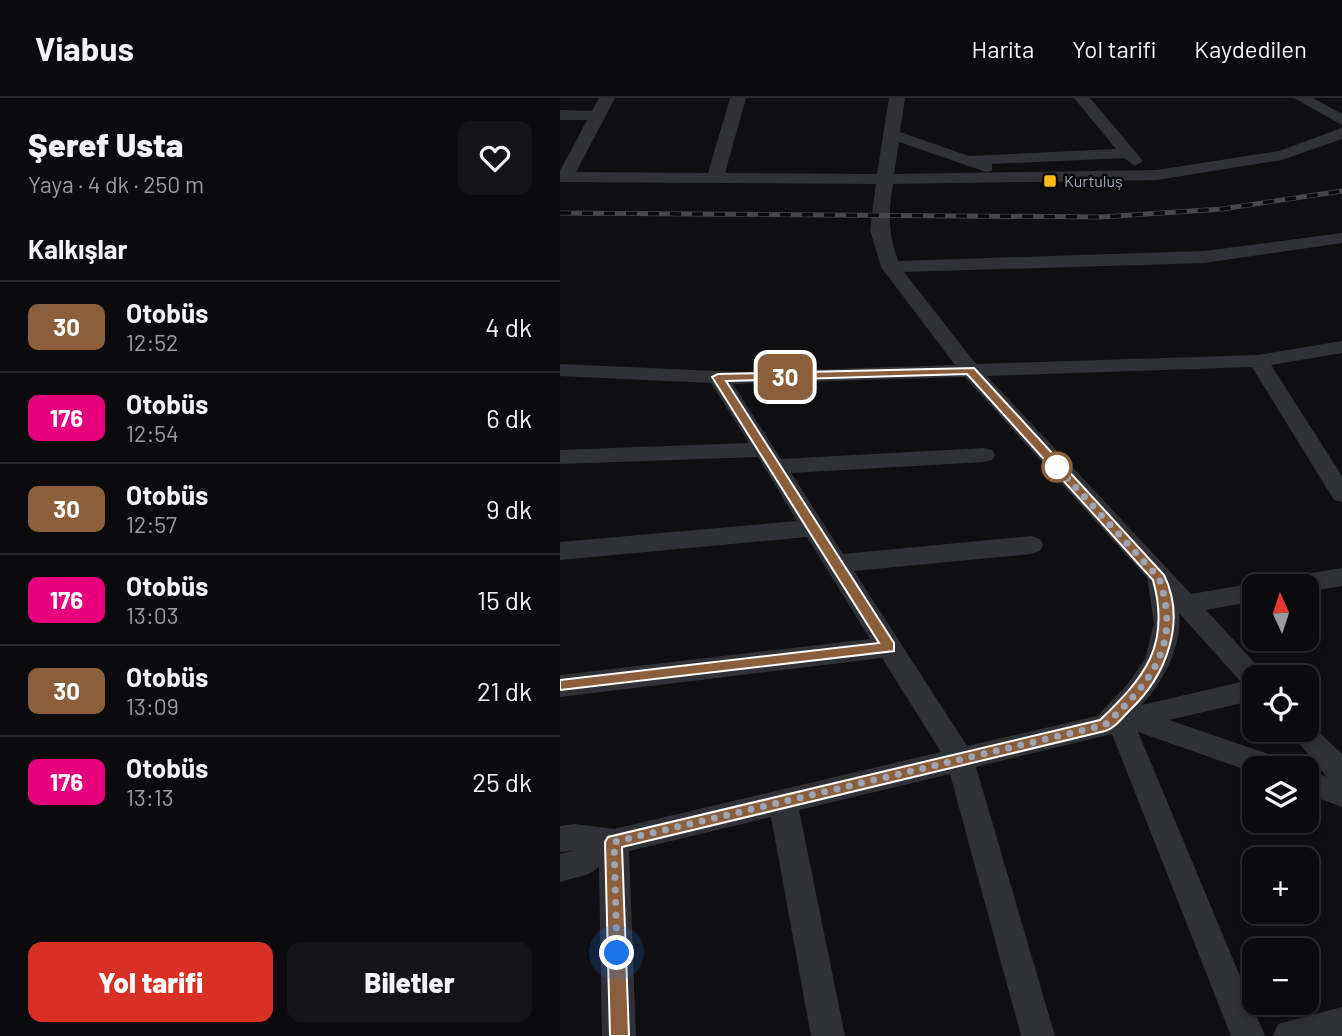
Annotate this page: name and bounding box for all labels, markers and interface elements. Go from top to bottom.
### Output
text: Viabus [35,28,134,68]
text: Harita [971,34,1034,63]
text: Yol tarifi [1072,34,1156,63]
text: Kaydedilen [1194,34,1307,63]
button: heart [458,121,532,195]
text: Şeref Usta [28,124,183,164]
text: Yaya · 4 dk · 250 m [28,170,204,198]
place label: Kurtuluş [1064,171,1123,190]
marker: Kurtuluş [1042,173,1058,189]
text: Kalkışlar [28,233,128,264]
text: Otobüs [126,297,208,328]
text: 4 dk [485,311,532,342]
text: 30 [53,312,80,341]
text: 12:52 [126,328,178,356]
line badge: 30 [754,354,816,400]
text: 30 [772,362,798,391]
text: Otobüs [126,388,208,419]
text: 6 dk [486,402,532,433]
text: 176 [50,403,83,432]
text: 12:54 [126,419,179,447]
unlabelled marker [1042,452,1072,482]
text: Otobüs [126,479,208,510]
text: 9 dk [486,493,532,524]
text: 30 [53,494,80,523]
text: 12:57 [126,510,177,538]
text: Otobüs [126,570,208,601]
north arrow [1242,574,1320,651]
map controls [1242,574,1319,1015]
text: 15 dk [477,584,532,615]
text: 176 [50,585,83,614]
text: 13:03 [126,601,179,629]
text: Otobüs [126,661,208,692]
button: locate [1242,665,1319,742]
text: 21 dk [477,675,532,706]
text: 30 [53,676,80,705]
text: 13:09 [126,692,179,720]
text: Otobüs [126,752,208,783]
button: layers [1242,756,1319,833]
text: 25 dk [472,766,532,797]
text: 176 [50,767,83,796]
text: 13:13 [126,783,174,811]
button: + [1242,847,1319,924]
your location [599,935,634,970]
button: − [1242,938,1319,1015]
button: Yol tarifi [28,942,273,1022]
button: Biletler [287,942,532,1022]

